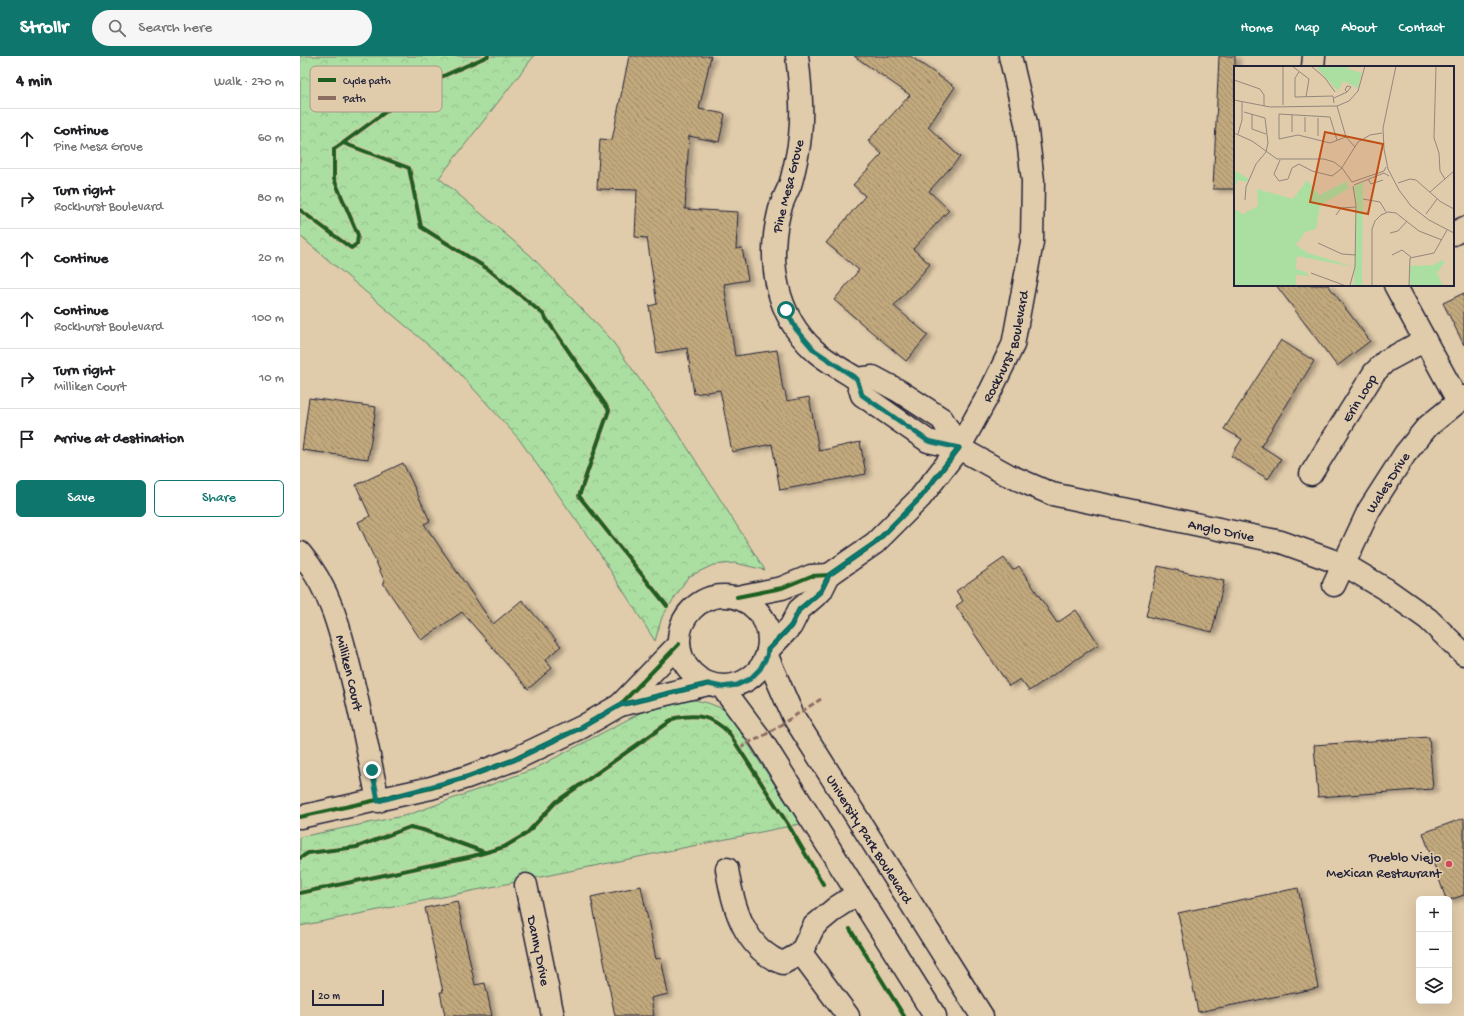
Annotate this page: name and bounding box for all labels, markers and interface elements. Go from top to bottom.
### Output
search box [92,10,372,46]
text: Strollr [20,17,68,40]
icon: search [106,17,128,39]
text: Search here [138,19,212,37]
text: Home [1241,20,1273,37]
text: Map [1295,20,1319,37]
text: About [1341,20,1377,37]
text: Contact [1399,20,1444,37]
legend [310,66,442,112]
inset map [1234,66,1454,286]
text: 4 min [16,72,52,92]
text: Walk · 270 m [214,75,284,90]
text: Cycle path [343,76,391,88]
text: Path [342,94,366,106]
text: Continue [54,122,108,140]
icon: ahead [16,128,38,150]
text: 60 m [258,131,284,146]
street label: Pine Mesa Grove [769,137,809,236]
text: Pine Mesa Grove [54,140,143,155]
text: Turn right [54,182,114,200]
icon: right [16,188,38,210]
text: 80 m [257,191,284,206]
text: Rockhurst Boulevard [54,200,163,215]
icon: ahead [16,248,38,270]
text: Continue [54,250,108,268]
text: 20 m [258,251,284,266]
street label: Rockhurst Boulevard [980,288,1034,406]
route start [777,301,795,319]
text: Continue [54,302,108,320]
icon: ahead [16,308,38,330]
text: 100 m [252,311,284,326]
text: Rockhurst Boulevard [54,320,163,335]
text: Turn right [54,362,114,380]
icon: right [16,368,38,390]
text: 10 m [259,371,284,386]
street label: Erin Loop [1339,372,1382,426]
text: Milliken Court [54,380,126,395]
icon: arrive [16,428,38,450]
text: Arrive at destination [54,430,184,448]
street label: Wales Drive [1363,449,1415,517]
button: Save [16,480,146,517]
button: Share [154,480,284,517]
street label: Anglo Drive [1186,517,1256,547]
street label: Milliken Court [330,633,366,714]
route end [363,761,381,779]
street label: University Park Boulevard [821,772,916,909]
place label: Pueblo Viejo Mexican Restaurant [1326,850,1442,883]
marker: Pueblo Viejo Mexican Restaurant [1444,859,1454,869]
map controls [1416,896,1452,1004]
button: + [1416,896,1452,932]
street label: Danny Drive [521,914,553,988]
button: − [1416,932,1452,968]
button: layers [1416,968,1452,1004]
scale bar [312,988,384,1007]
text: 20 m [318,991,340,1003]

